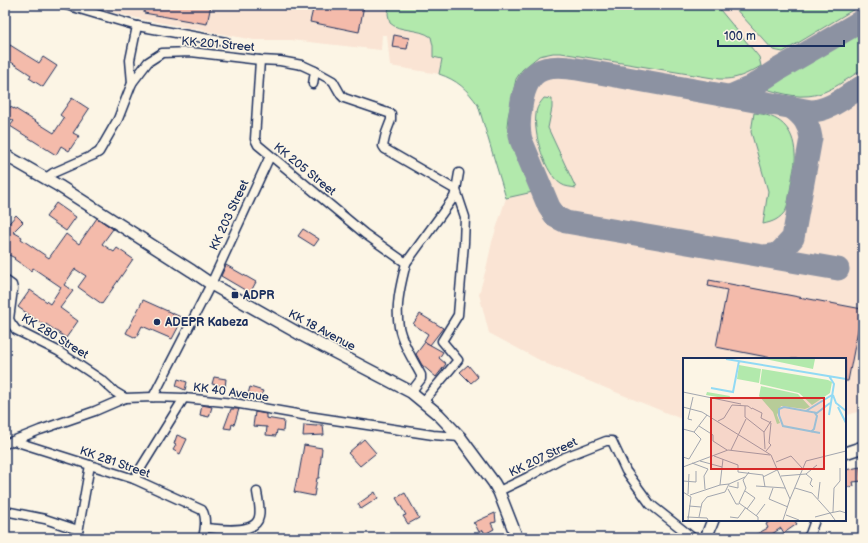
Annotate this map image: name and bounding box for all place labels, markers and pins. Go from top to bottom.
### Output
place label: ADPR [242,288,274,303]
marker: ADPR [230,290,240,300]
place label: ADEPR Kabeza [164,315,249,330]
marker: ADEPR Kabeza [152,317,162,327]

